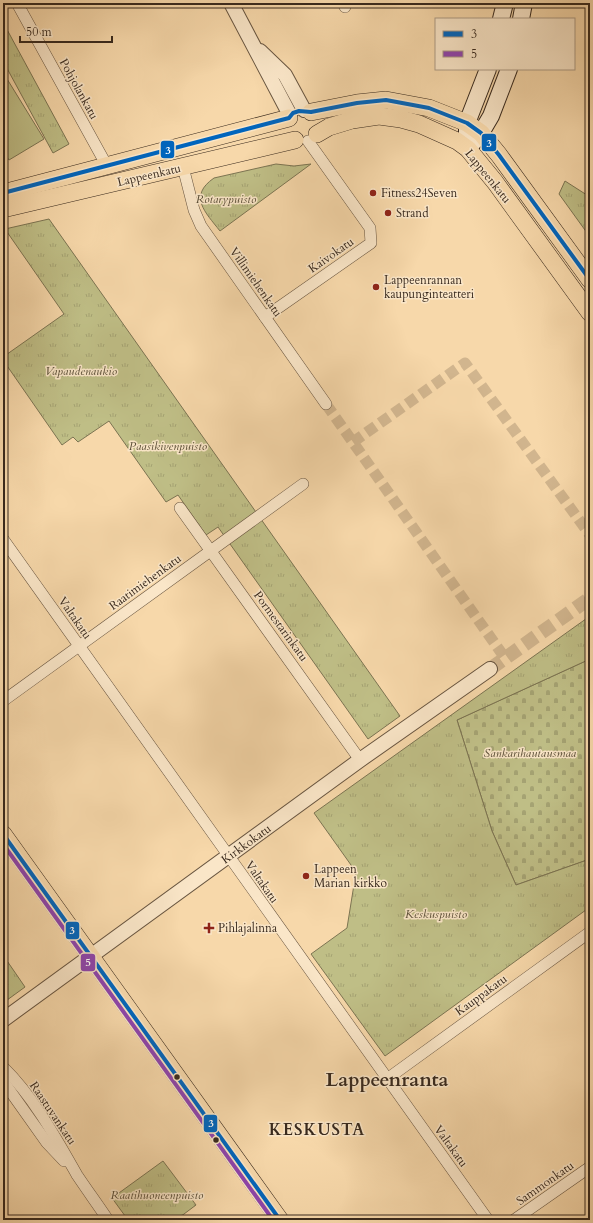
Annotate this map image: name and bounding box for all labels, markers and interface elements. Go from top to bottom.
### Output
scale bar [20,18,112,44]
legend [435,18,575,70]
text: 50 m [26,24,53,40]
text: 3 [471,26,477,42]
text: 5 [471,46,477,62]
street label: Pohjolankatu [56,56,102,123]
line badge: 3 [481,133,497,152]
text: 3 [486,136,492,151]
line badge: 3 [160,140,175,159]
text: 3 [165,143,171,158]
street label: Lappeenkatu [461,146,515,207]
street label: Lappeenkatu [116,160,183,190]
place label: Fitness24Seven [381,185,458,201]
marker: Fitness24Seven [368,188,378,198]
park label: Rotarypuisto [196,191,257,207]
place label: Strand [396,205,429,221]
marker: Strand [383,208,393,218]
street label: Kaivokatu [305,233,357,276]
street label: Villimiehenkatu [226,244,286,320]
place label: Lappeenrannan kaupunginteatteri [384,272,475,302]
marker: Lappeenrannan kaupunginteatteri [371,282,381,292]
park label: Vapaudenaukio [45,363,117,379]
park label: Paasikivenpuisto [129,438,208,454]
street label: Raatimiehenkatu [106,550,185,614]
street label: Pormestarinkatu [250,588,312,665]
street label: Valtakatu [55,594,96,643]
park label: Sankarihautausmaa [484,745,577,761]
street label: Kirkkokatu [218,820,274,868]
street label: Valtakatu [242,858,283,907]
place label: Lappeen Marian kirkko [314,861,387,891]
marker: Lappeen Marian kirkko [301,871,311,881]
park label: Keskuspuisto [405,906,467,922]
place label: Pihlajalinna [218,920,278,936]
line badge: 3 [65,921,80,940]
marker: Pihlajalinna [203,922,215,934]
text: 3 [69,923,75,938]
line badge: 5 [80,953,96,972]
text: 5 [85,955,91,970]
street label: Kauppakatu [452,970,511,1019]
district label: Lappeenranta [326,1066,448,1093]
unlabelled marker [172,1072,182,1082]
street label: Raastuvankatu [26,1078,80,1148]
line badge: 3 [203,1114,218,1133]
text: 3 [208,1116,214,1131]
district label: KESKUSTA [269,1119,365,1141]
street label: Valtakatu [430,1122,472,1170]
unlabelled marker [211,1135,221,1145]
street label: Sammonkatu [513,1157,577,1209]
park label: Raatihuoneenpuisto [111,1187,204,1203]

